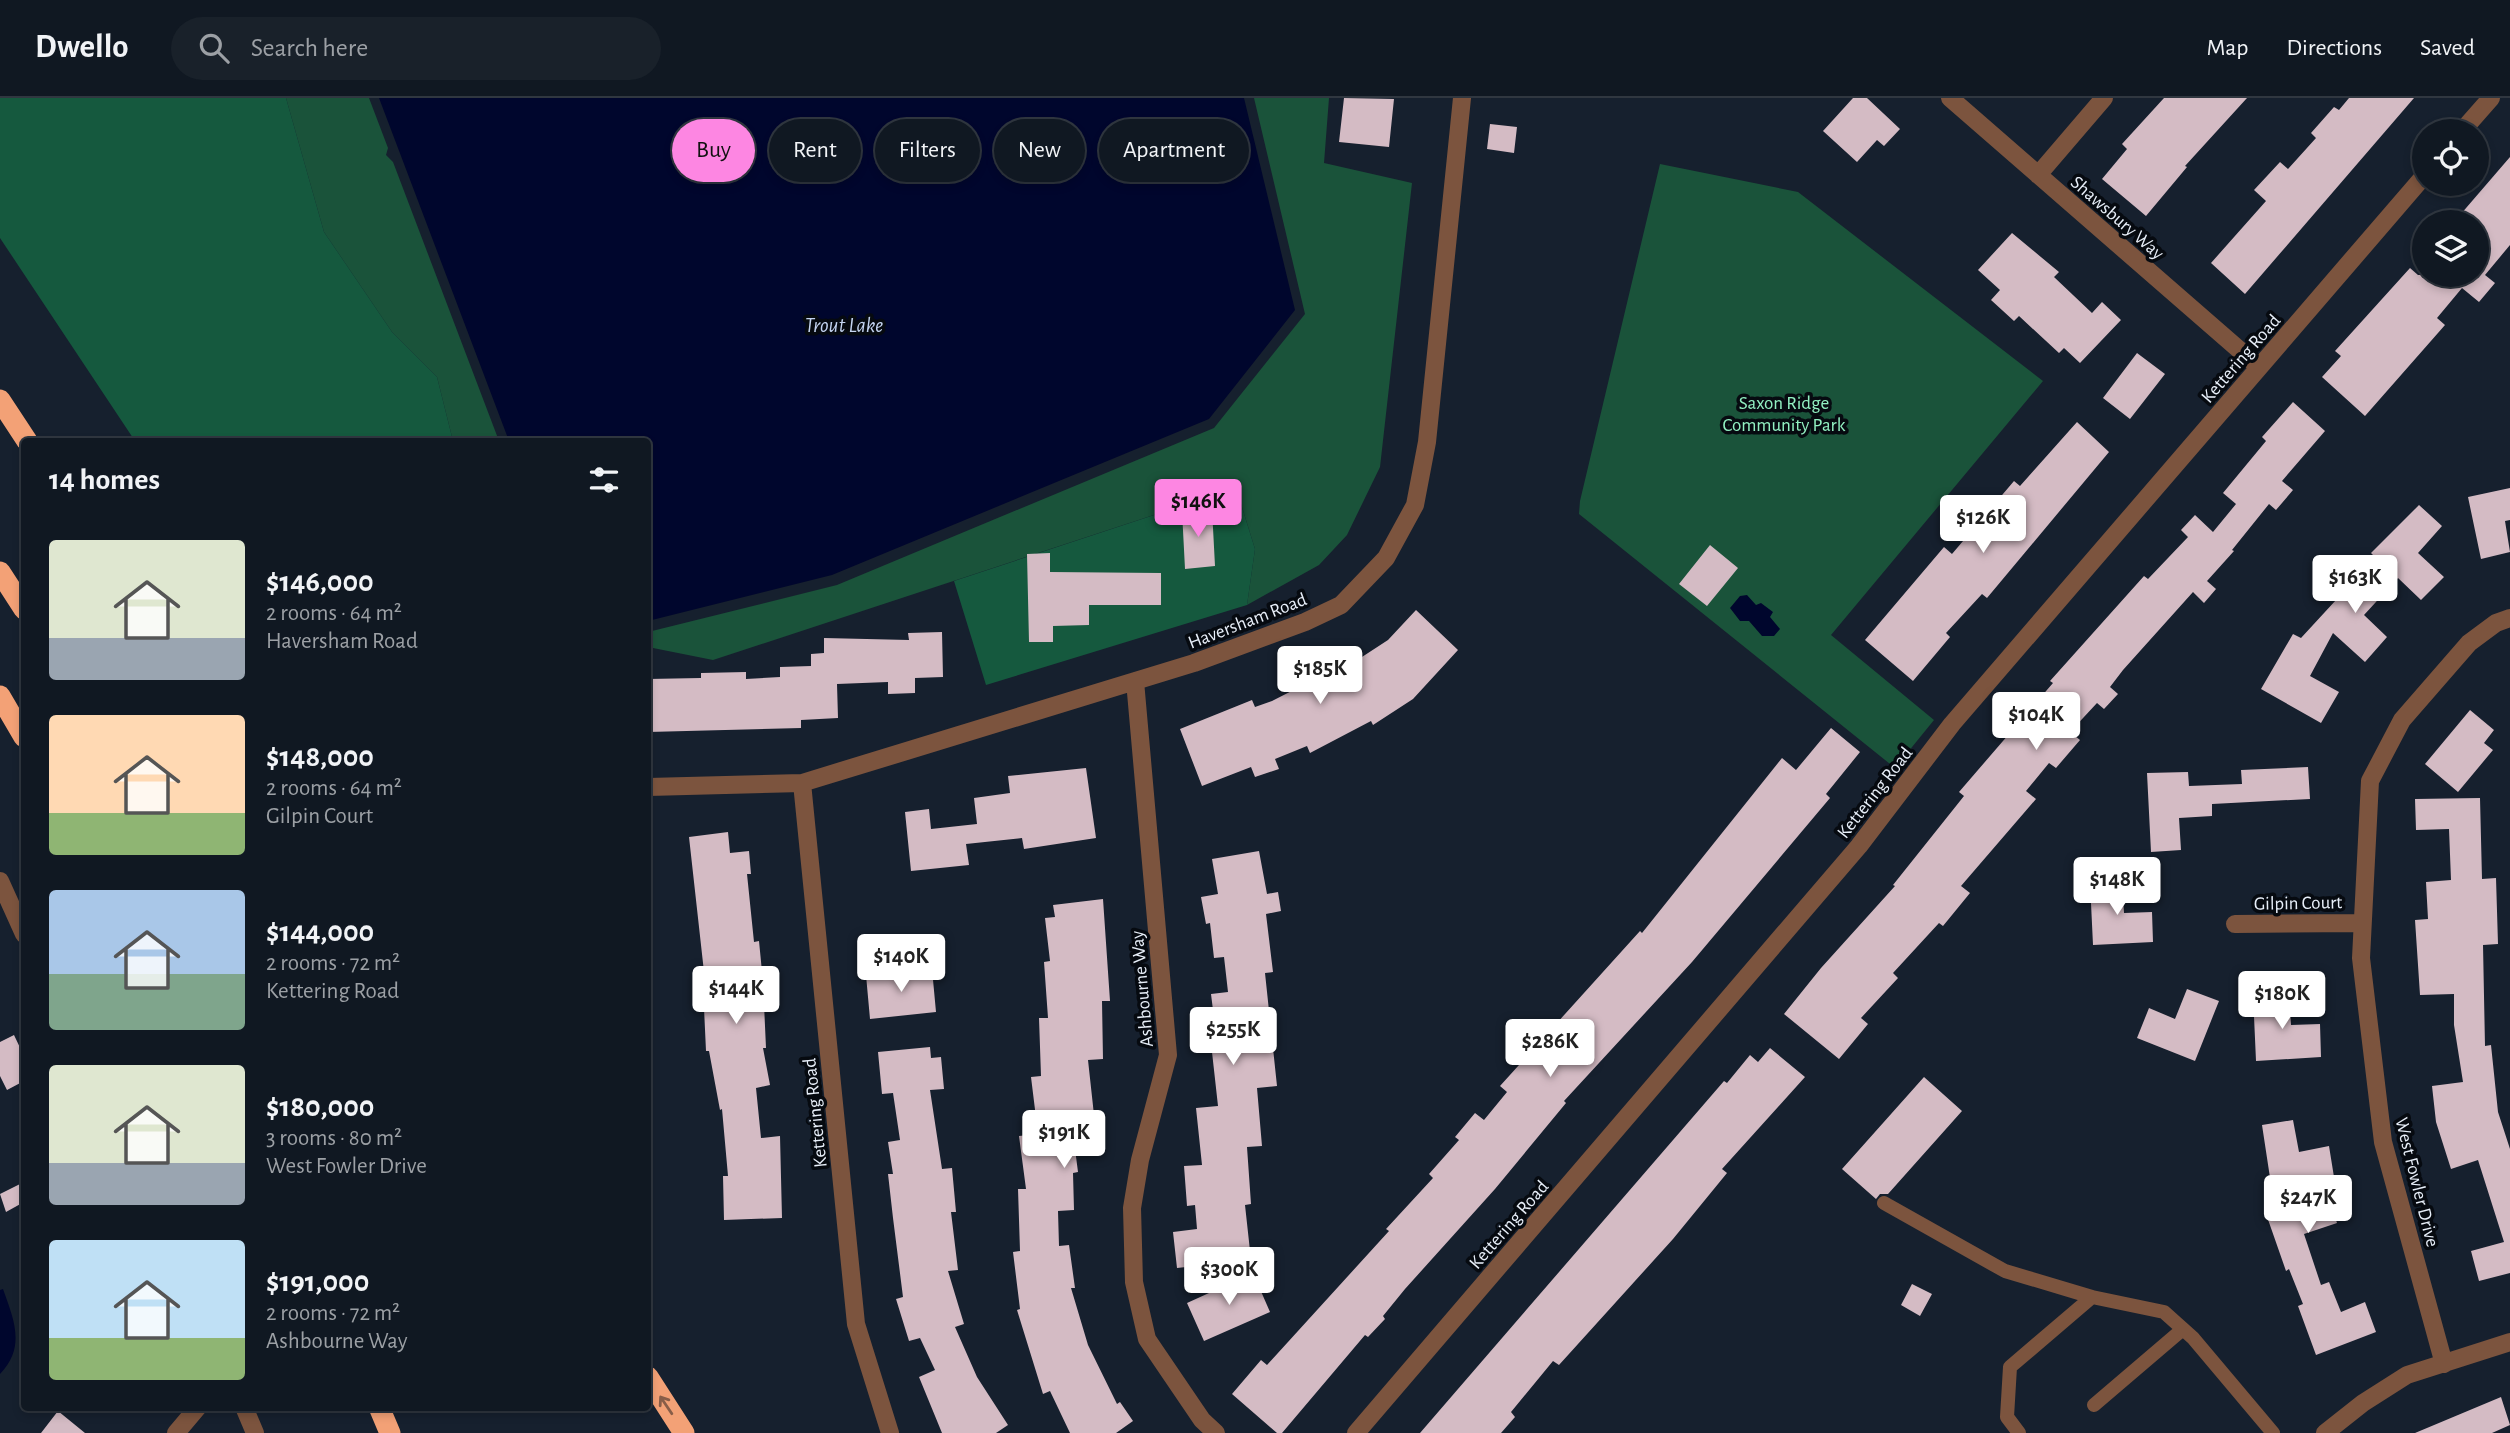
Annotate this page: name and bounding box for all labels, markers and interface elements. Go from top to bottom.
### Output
search box [171,17,661,80]
icon: search [195,29,233,67]
text: Dwello [35,31,129,64]
text: Search here [251,35,368,61]
text: Map [2206,36,2248,60]
text: Directions [2286,36,2382,60]
text: Saved [2420,36,2475,60]
chip: Buy [672,119,755,182]
chip: Rent [769,119,861,182]
chip: Filters [875,119,980,182]
chip: New [994,119,1085,182]
chip: Apartment [1099,119,1249,182]
map controls [2412,119,2489,287]
button: locate [2412,119,2489,196]
street label: Shawsbury Way [2067,173,2167,264]
button: layers [2412,210,2489,287]
street label: Kettering Road [2198,311,2284,407]
water label: Trout Lake [805,315,883,336]
park label: Saxon Ridge Community Park [1723,394,1846,435]
icon: filters [585,461,623,499]
text: 14 homes [49,465,160,495]
pin: $146K [1149,480,1247,539]
text: $146K [1171,490,1225,513]
pin: $126K [1934,496,2032,555]
text: $126K [1956,506,2010,529]
pin: $163K [2306,556,2404,615]
text: $163K [2328,566,2382,589]
text: $146,000 [266,567,374,597]
icon: home [105,568,189,652]
street label: Haversham Road [1186,590,1310,653]
text: 2 rooms · 64 m² [266,602,402,625]
text: Haversham Road [266,630,418,653]
pin: $185K [1271,646,1369,706]
text: $185K [1293,657,1347,680]
pin: $104K [1987,692,2085,752]
text: $104K [2008,703,2064,726]
text: $148,000 [266,742,374,772]
icon: home [105,743,189,827]
street label: Kettering Road [1834,744,1917,842]
text: 2 rooms · 64 m² [266,777,402,800]
text: Gilpin Court [266,805,373,828]
pin: $148K [2068,858,2166,917]
text: $148K [2090,868,2144,891]
street label: Gilpin Court [2254,893,2342,914]
text: $144,000 [266,917,374,947]
icon: home [105,918,189,1002]
street label: Ashbourne Way [1128,930,1157,1048]
pin: $140K [852,934,950,994]
text: $140K [873,945,929,968]
text: 2 rooms · 72 m² [266,952,400,975]
pin: $144K [687,967,785,1026]
pin: $180K [2233,972,2331,1031]
text: $144K [708,977,764,1000]
text: Kettering Road [266,980,399,1003]
text: $180K [2254,982,2310,1005]
pin: $255K [1184,1007,1282,1067]
text: $255K [1206,1018,1260,1041]
pin: $286K [1501,1020,1599,1079]
text: $286K [1521,1030,1579,1053]
street label: Kettering Road [800,1057,831,1169]
text: $180,000 [266,1092,374,1122]
icon: home [105,1093,189,1177]
pin: $191K [1015,1110,1113,1170]
street label: West Fowler Drive [2391,1116,2442,1249]
text: $191K [1038,1121,1090,1144]
text: 3 rooms · 80 m² [266,1127,402,1150]
text: West Fowler Drive [266,1155,427,1178]
pin: $247K [2259,1176,2357,1235]
street label: Kettering Road [1466,1177,1552,1273]
text: $247K [2280,1186,2336,1209]
pin: $300K [1180,1248,1278,1307]
text: $300K [1200,1258,1258,1281]
text: $191,000 [266,1267,369,1297]
icon: home [105,1268,189,1352]
text: 2 rooms · 72 m² [266,1302,400,1325]
text: Ashbourne Way [266,1330,408,1353]
one-way arrow [659,1396,673,1415]

